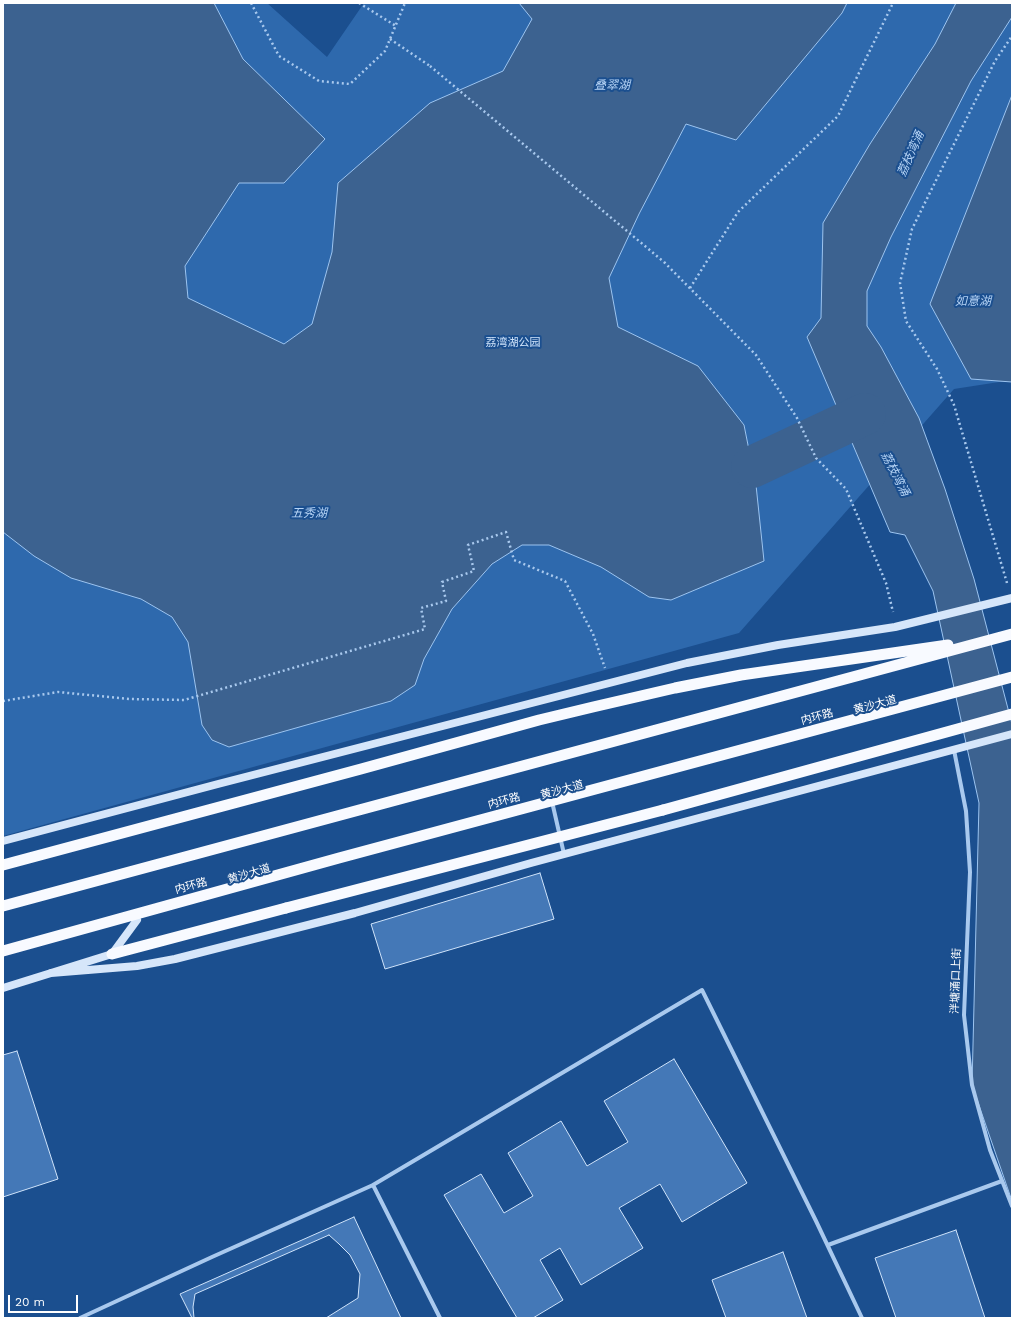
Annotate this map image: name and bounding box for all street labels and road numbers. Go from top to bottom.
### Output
street label: 黄沙大道 [852,693,898,717]
street label: 内环路 [799,706,835,728]
street label: 黄沙大道 [539,778,585,802]
street label: 内环路 [486,790,522,812]
street label: 黄沙大道 [226,862,272,886]
street label: 内环路 [173,875,209,897]
street label: 泮塘涌口上街 [948,948,964,1014]

